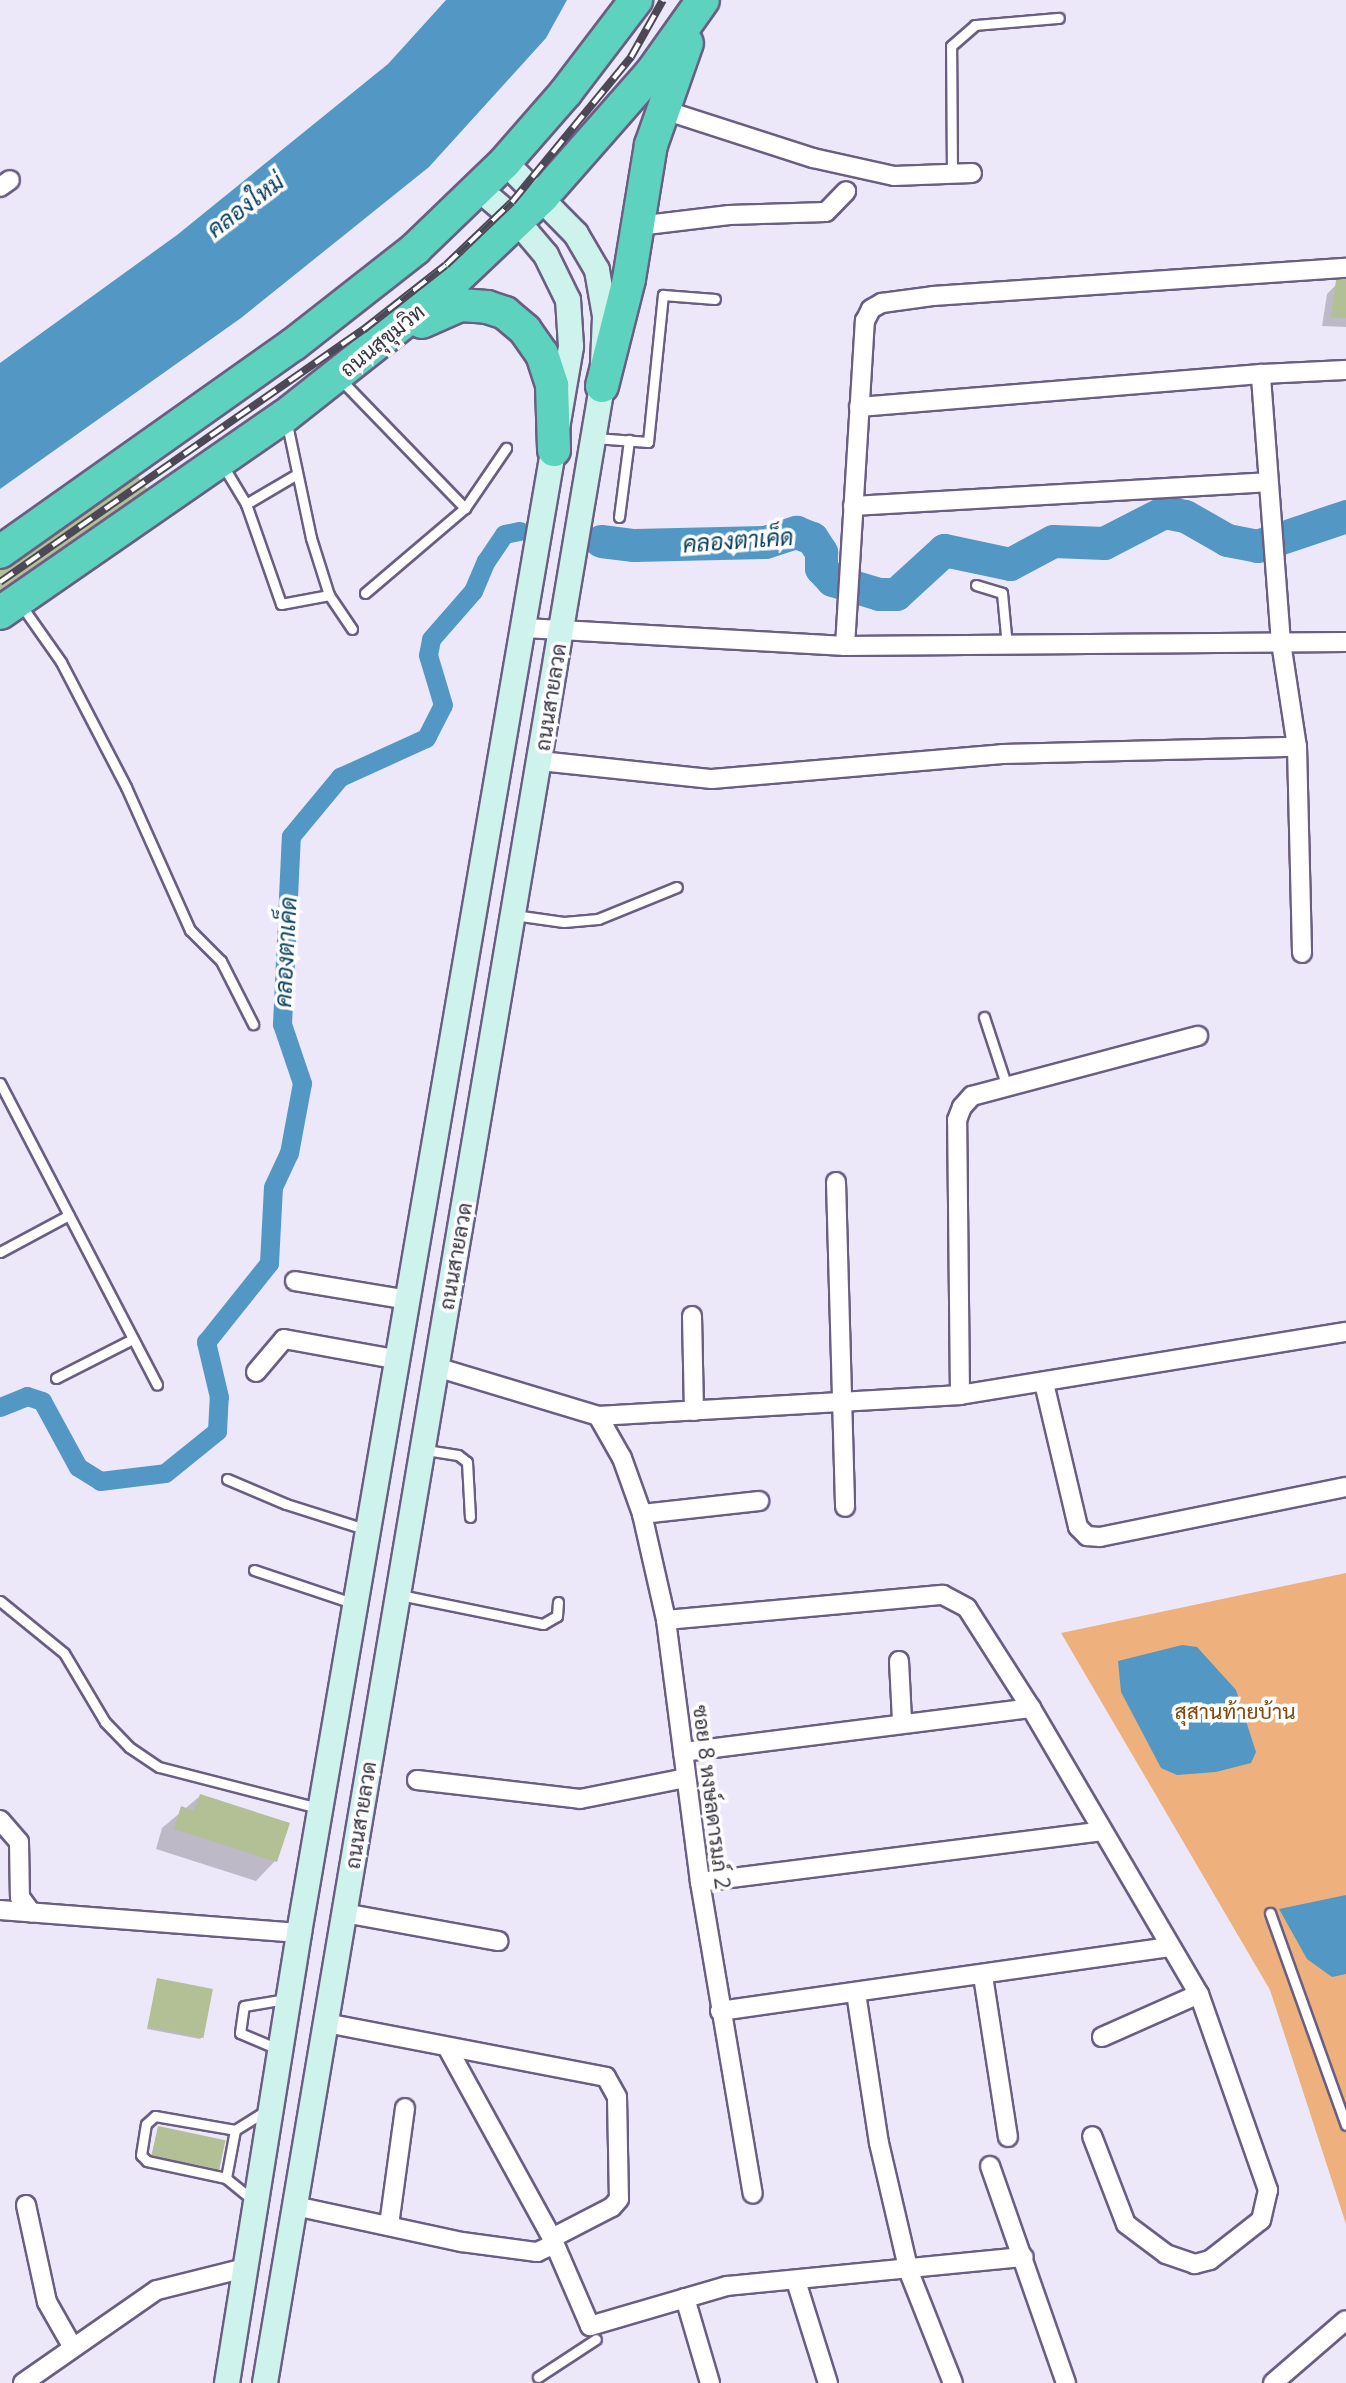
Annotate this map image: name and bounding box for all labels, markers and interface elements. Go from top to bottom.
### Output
water label: คลองใหม่ [201,167,289,243]
street label: ถนนสุขุมวิท [335,298,429,382]
water label: คลองตาเค็ด [682,522,794,558]
street label: ถนนสายลวด [529,641,571,753]
water label: คลองตาเค็ด [268,896,302,1008]
street label: ถนนสายลวด [433,1200,477,1312]
park label: สุสานท้ายบ้าน [1174,1698,1296,1724]
street label: ซอย 8 หงษ์ลดารมภ์ 2 [688,1703,736,1891]
street label: ถนนสายลวด [339,1759,381,1871]

